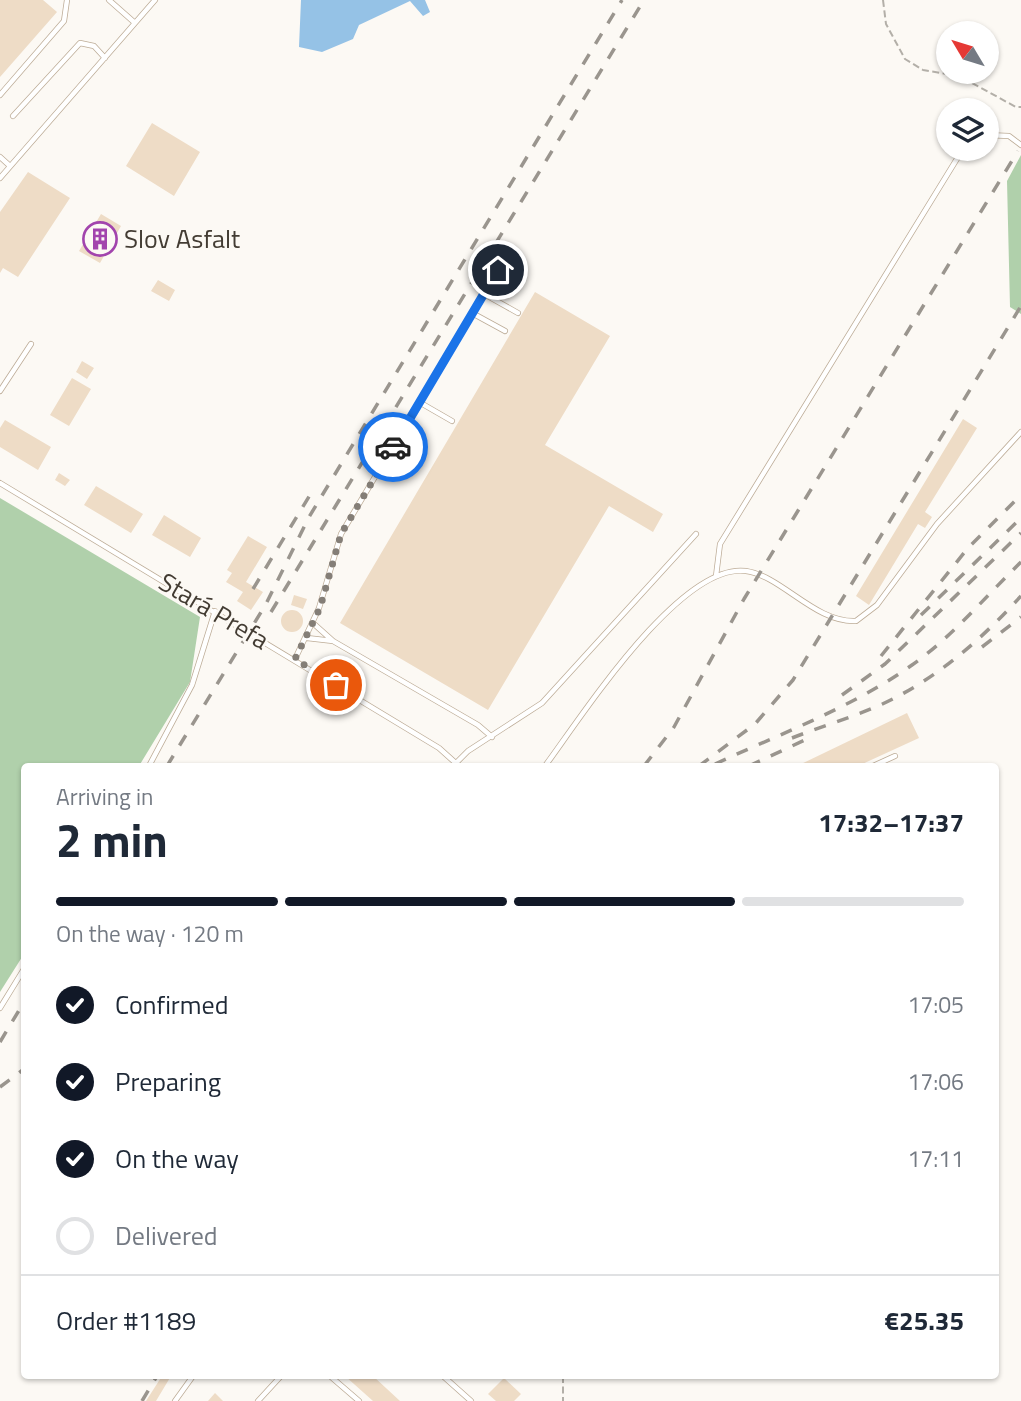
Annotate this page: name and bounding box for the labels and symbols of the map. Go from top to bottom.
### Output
north arrow [936,21,999,84]
place label: Slov Asfalt [124,219,240,258]
building icon: Slov Asfalt [81,220,119,258]
pin [468,240,528,300]
courier [358,412,428,482]
street label: Stará Prefa [152,562,277,659]
pin [306,655,366,715]

